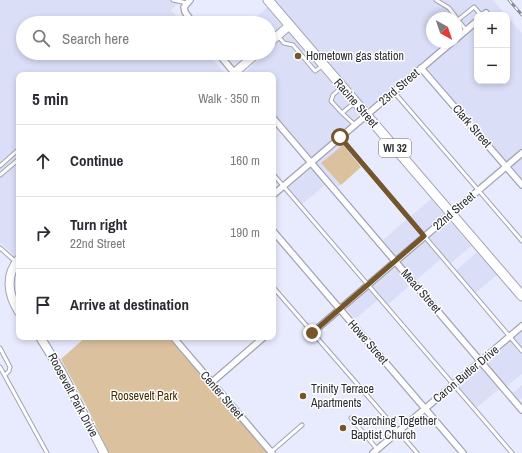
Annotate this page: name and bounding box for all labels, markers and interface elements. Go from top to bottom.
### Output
north arrow [426,12,462,48]
map controls [474,12,510,84]
button: + [474,12,510,48]
search box [16,16,276,60]
icon: search [30,27,52,49]
text: Search here [62,28,129,49]
place label: Hometown gas station [306,48,404,64]
button: − [474,48,510,84]
marker: Hometown gas station [293,51,303,61]
street label: 23rd Street [375,65,423,109]
street label: Racine Street [330,75,382,131]
text: 5 min [32,87,68,110]
text: Walk · 350 m [198,90,260,107]
street label: Clark Street [449,101,495,151]
route start [331,128,349,146]
road number: WI 32 [379,139,411,157]
icon: ahead [32,150,54,172]
text: Continue [70,150,123,171]
text: 160 m [230,152,260,169]
street label: 22nd Street [430,188,479,234]
text: Turn right [70,214,127,235]
icon: right [32,222,54,244]
text: 190 m [230,224,260,241]
text: 22nd Street [70,235,125,252]
street label: Mead Street [397,266,445,317]
icon: arrive [32,294,54,316]
text: Arrive at destination [70,294,189,315]
street label: Howe Street [344,316,392,368]
route end [303,324,321,342]
street label: Caron Butler Drive [430,342,502,406]
street label: Roosevelt Park Drive [44,350,102,440]
street label: Center Street [197,368,247,423]
place label: Trinity Terrace Apartments [310,381,374,411]
park label: Roosevelt Park [111,388,177,404]
marker: Trinity Terrace Apartments [298,391,308,401]
place label: Searching Together Baptist Church [351,413,437,443]
marker: Searching Together Baptist Church [338,423,348,433]

